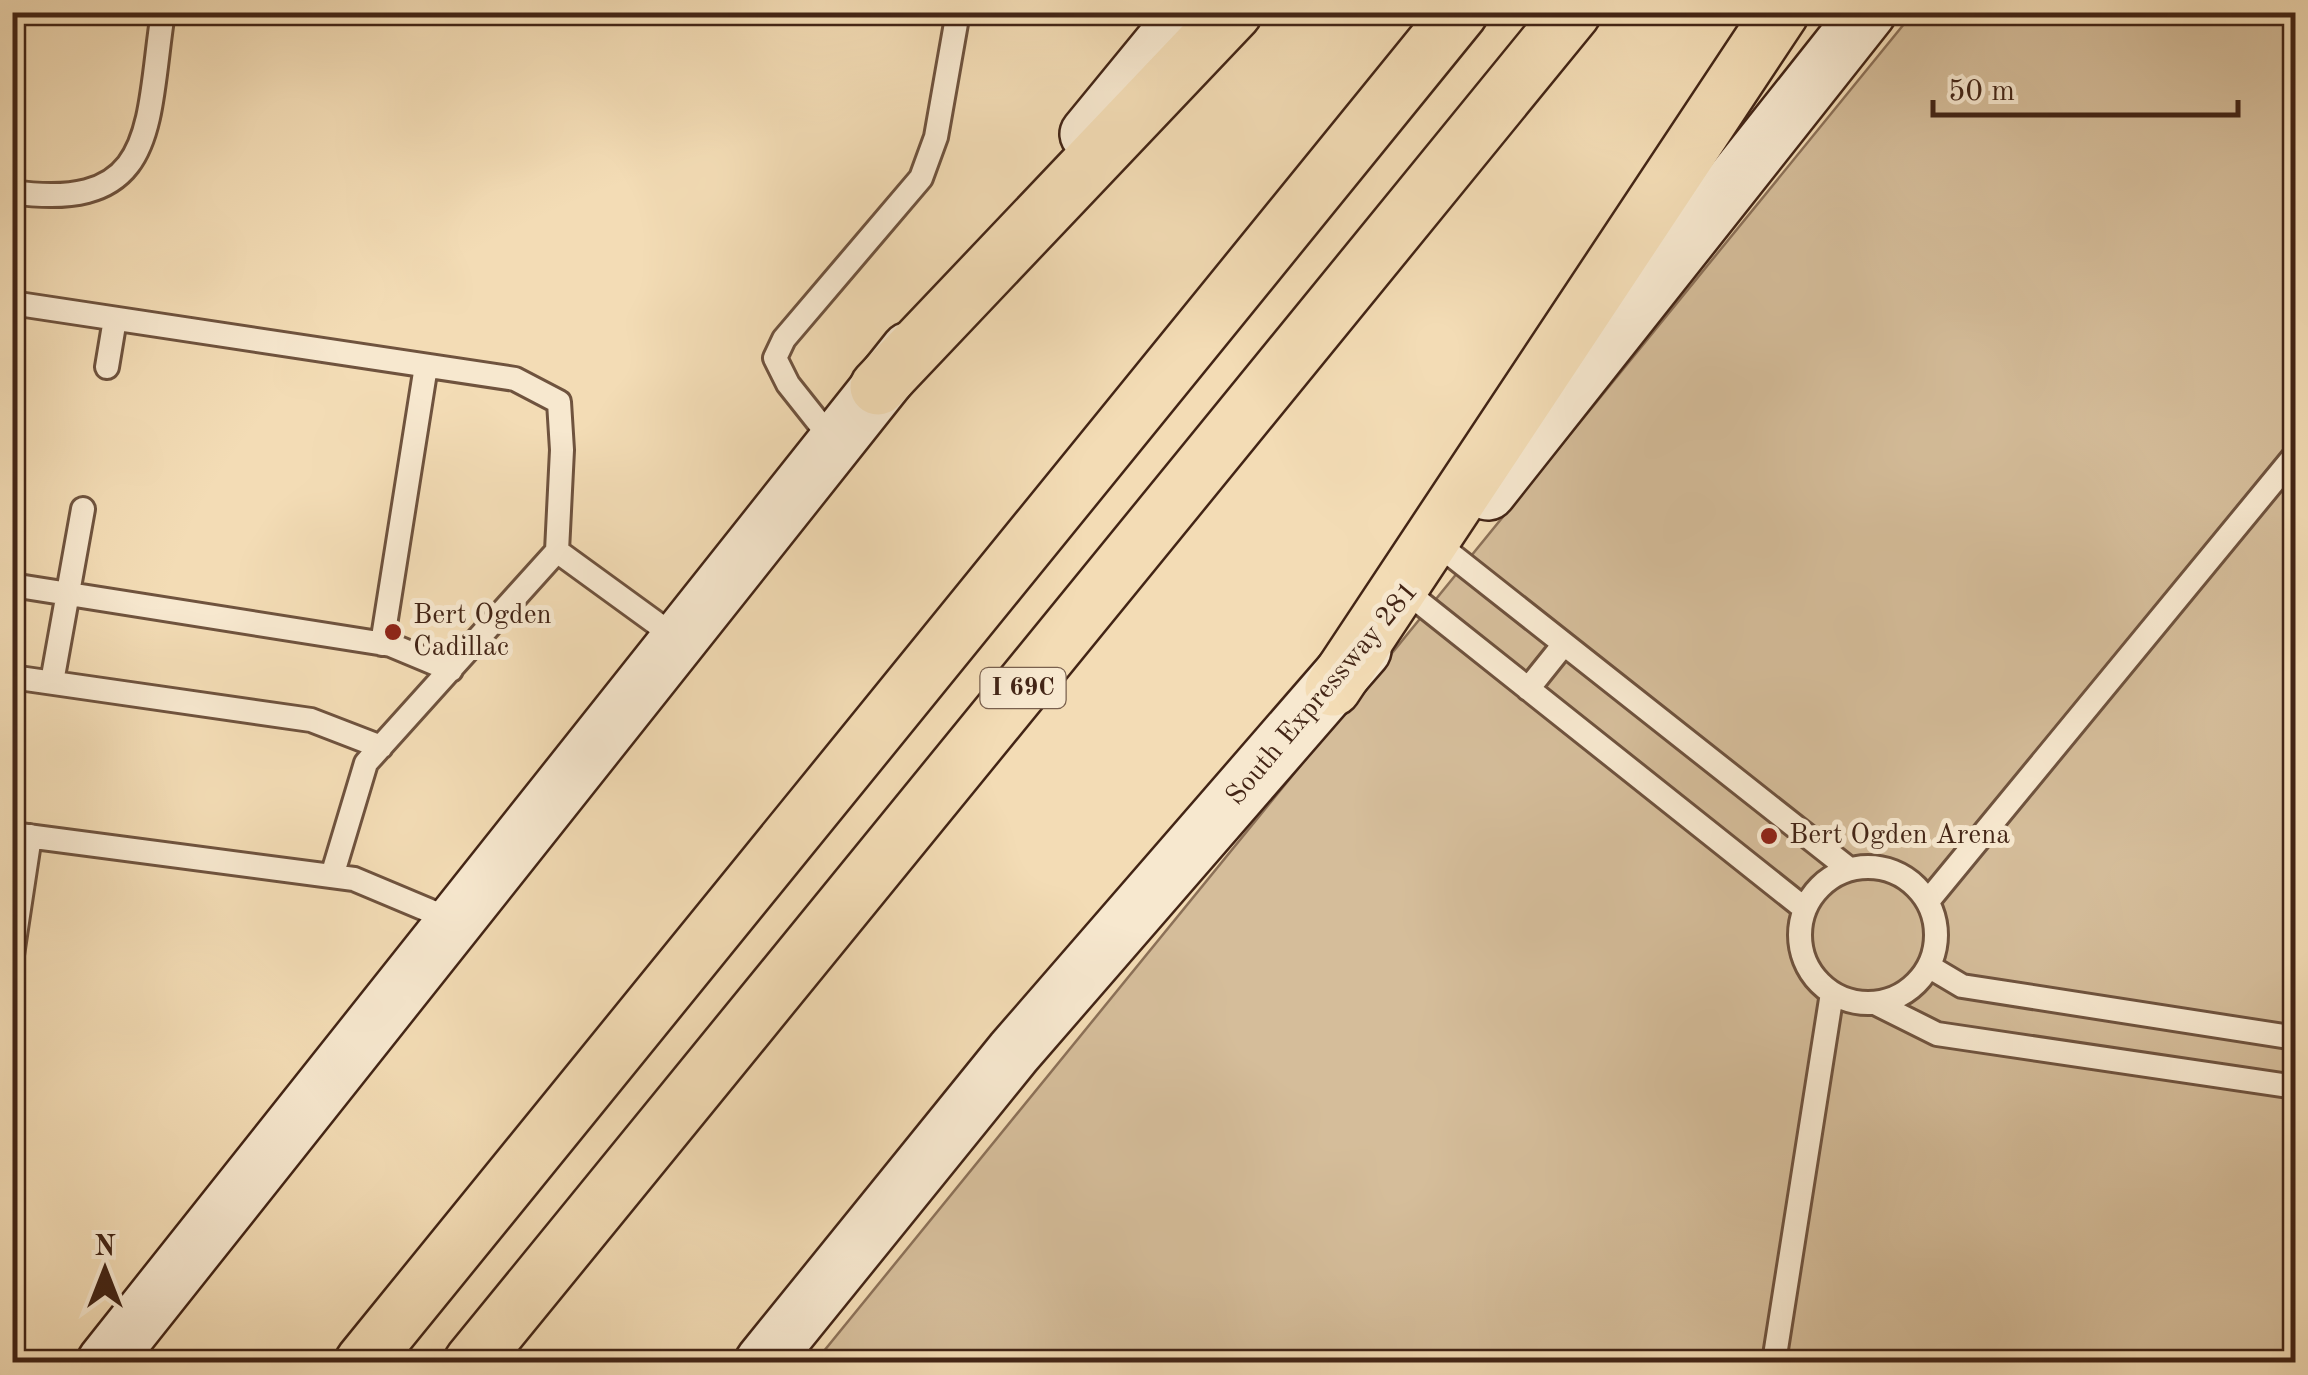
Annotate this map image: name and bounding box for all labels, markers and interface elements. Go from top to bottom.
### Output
scale bar [1933,55,2238,117]
text: 50 m [1948,77,2015,107]
street label: South Expressway 281 [1222,577,1424,811]
place label: Bert Ogden Cadillac [413,602,552,662]
marker: Bert Ogden Cadillac [382,621,404,643]
road number: I 69C [980,668,1066,708]
place label: Bert Ogden Arena [1789,822,2010,850]
marker: Bert Ogden Arena [1758,825,1780,847]
north arrow [55,1220,155,1320]
text: N [94,1234,116,1262]

